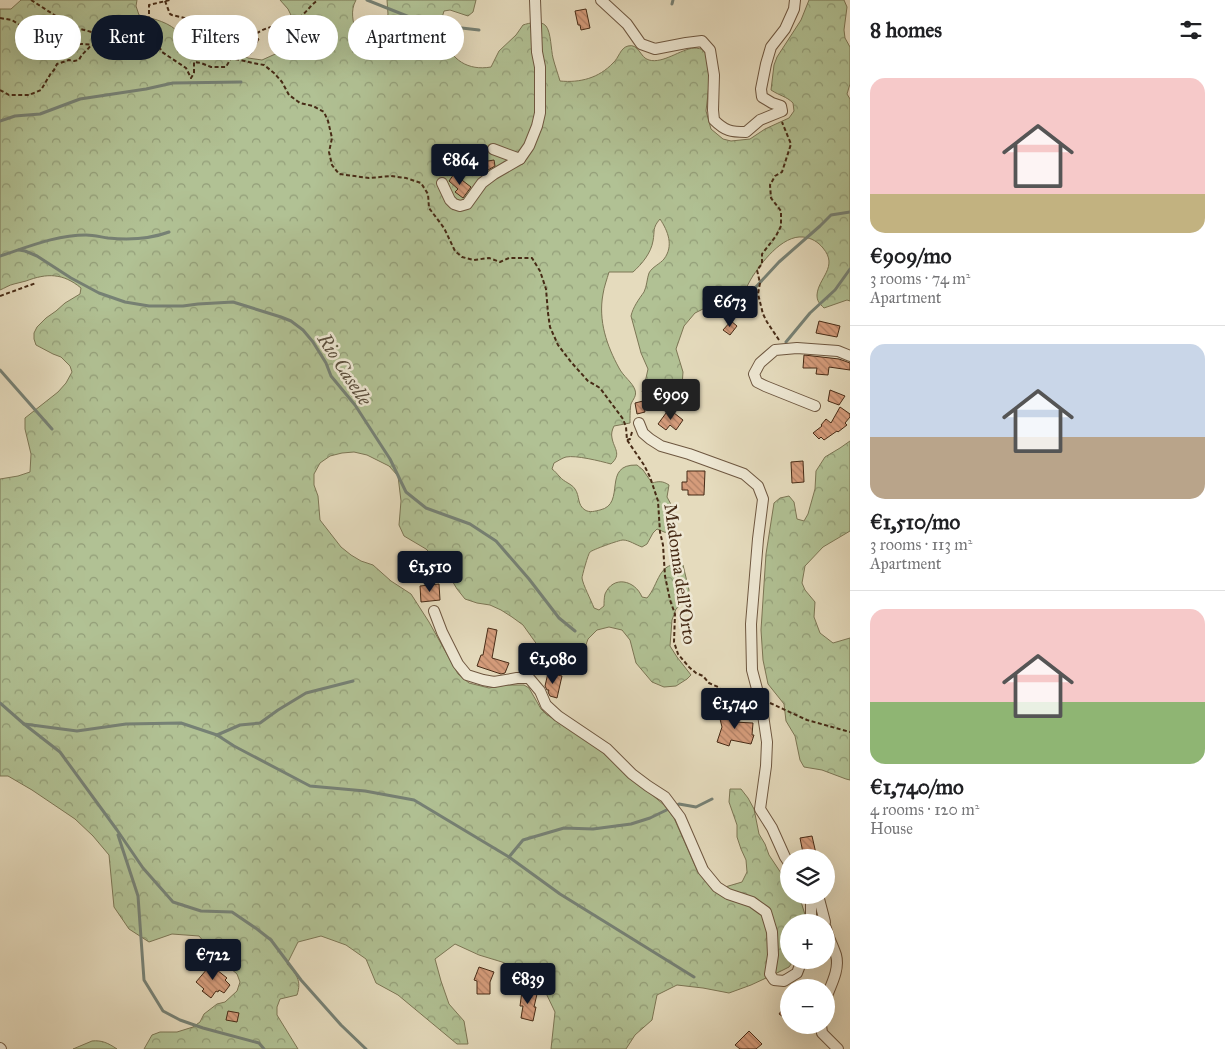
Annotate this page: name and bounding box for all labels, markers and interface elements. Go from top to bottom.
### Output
chip: Buy [15,15,81,60]
chip: Rent [91,15,163,60]
chip: Filters [173,15,258,60]
chip: New [268,15,338,60]
chip: Apartment [348,15,464,60]
icon: filters [1177,16,1205,44]
text: 8 homes [870,17,942,43]
icon: home [993,111,1083,201]
pin: €864 [430,144,490,186]
text: €864 [442,150,478,169]
text: €909/mo [870,243,951,269]
text: 3 rooms · 74 m² [870,269,970,288]
pin: €673 [700,286,760,328]
text: Apartment [870,288,942,307]
text: €673 [714,292,746,311]
water label: Rio Caselle [312,328,377,410]
icon: home [993,376,1083,466]
pin: €909 [641,378,701,421]
text: €909 [653,385,689,404]
street label: Madonna dell'Orto [659,502,701,646]
text: €1,510/mo [870,509,960,535]
text: 3 rooms · 113 m² [870,535,972,554]
pin: €1,510 [389,550,471,593]
text: Apartment [870,554,942,573]
text: €1,510 [409,557,451,576]
icon: home [993,641,1083,731]
pin: €1,080 [512,642,594,685]
text: €1,080 [529,649,577,668]
pin: €1,740 [694,688,776,730]
text: €1,740 [712,694,758,713]
text: €1,740/mo [870,774,964,800]
text: 4 rooms · 120 m² [870,800,979,819]
text: House [870,819,913,838]
map controls [780,849,835,1034]
button: layers [780,849,835,904]
button: + [780,914,835,969]
pin: €722 [183,938,243,981]
text: €722 [196,945,230,964]
pin: €839 [498,962,558,1005]
text: €839 [511,969,545,988]
button: − [780,979,835,1034]

